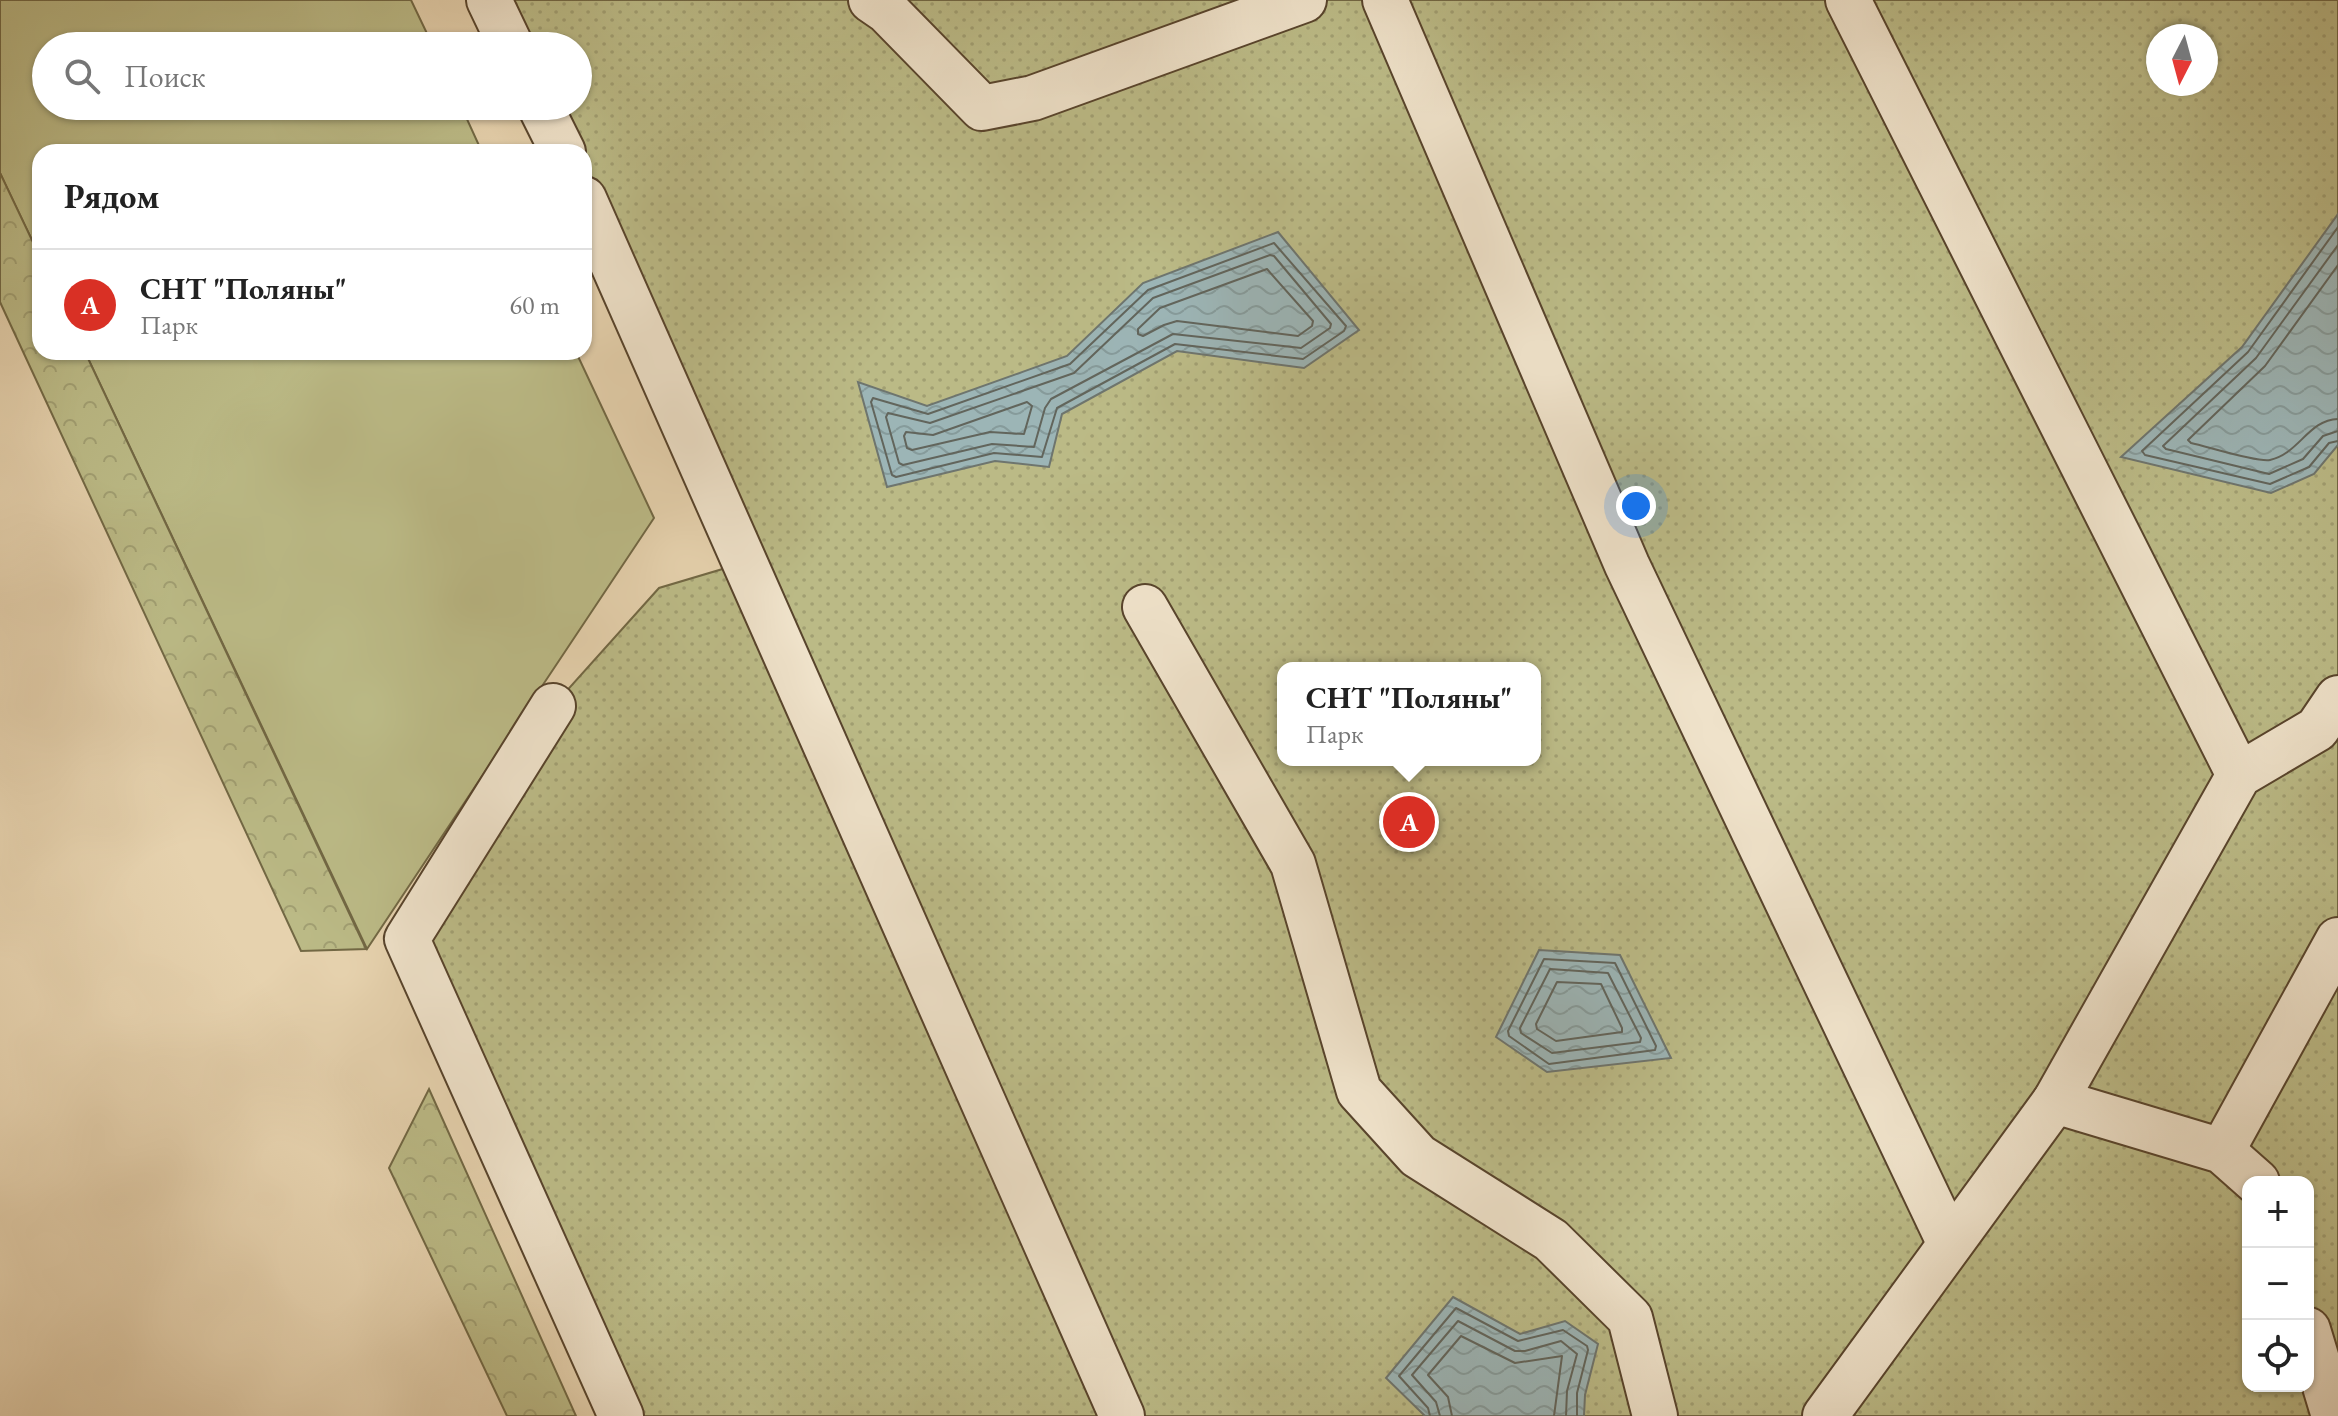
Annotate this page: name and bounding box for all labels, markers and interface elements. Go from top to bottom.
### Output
north arrow [2146,24,2218,96]
search box [32,32,592,120]
icon: search [60,54,104,98]
text: Поиск [124,57,206,96]
text: Рядом [64,174,159,218]
text: СНТ "Поляны" [140,269,347,308]
text: A [81,288,99,322]
text: 60 m [510,288,560,322]
text: Парк [140,308,198,342]
your location [1616,486,1656,526]
popup [1277,662,1541,766]
text: СНТ "Поляны" [1306,678,1512,717]
text: Парк [1306,717,1364,751]
pin: A [1383,792,1435,852]
map controls [2242,1176,2314,1392]
button: + [2242,1176,2314,1248]
button: − [2242,1248,2314,1320]
button: locate [2242,1320,2314,1392]

